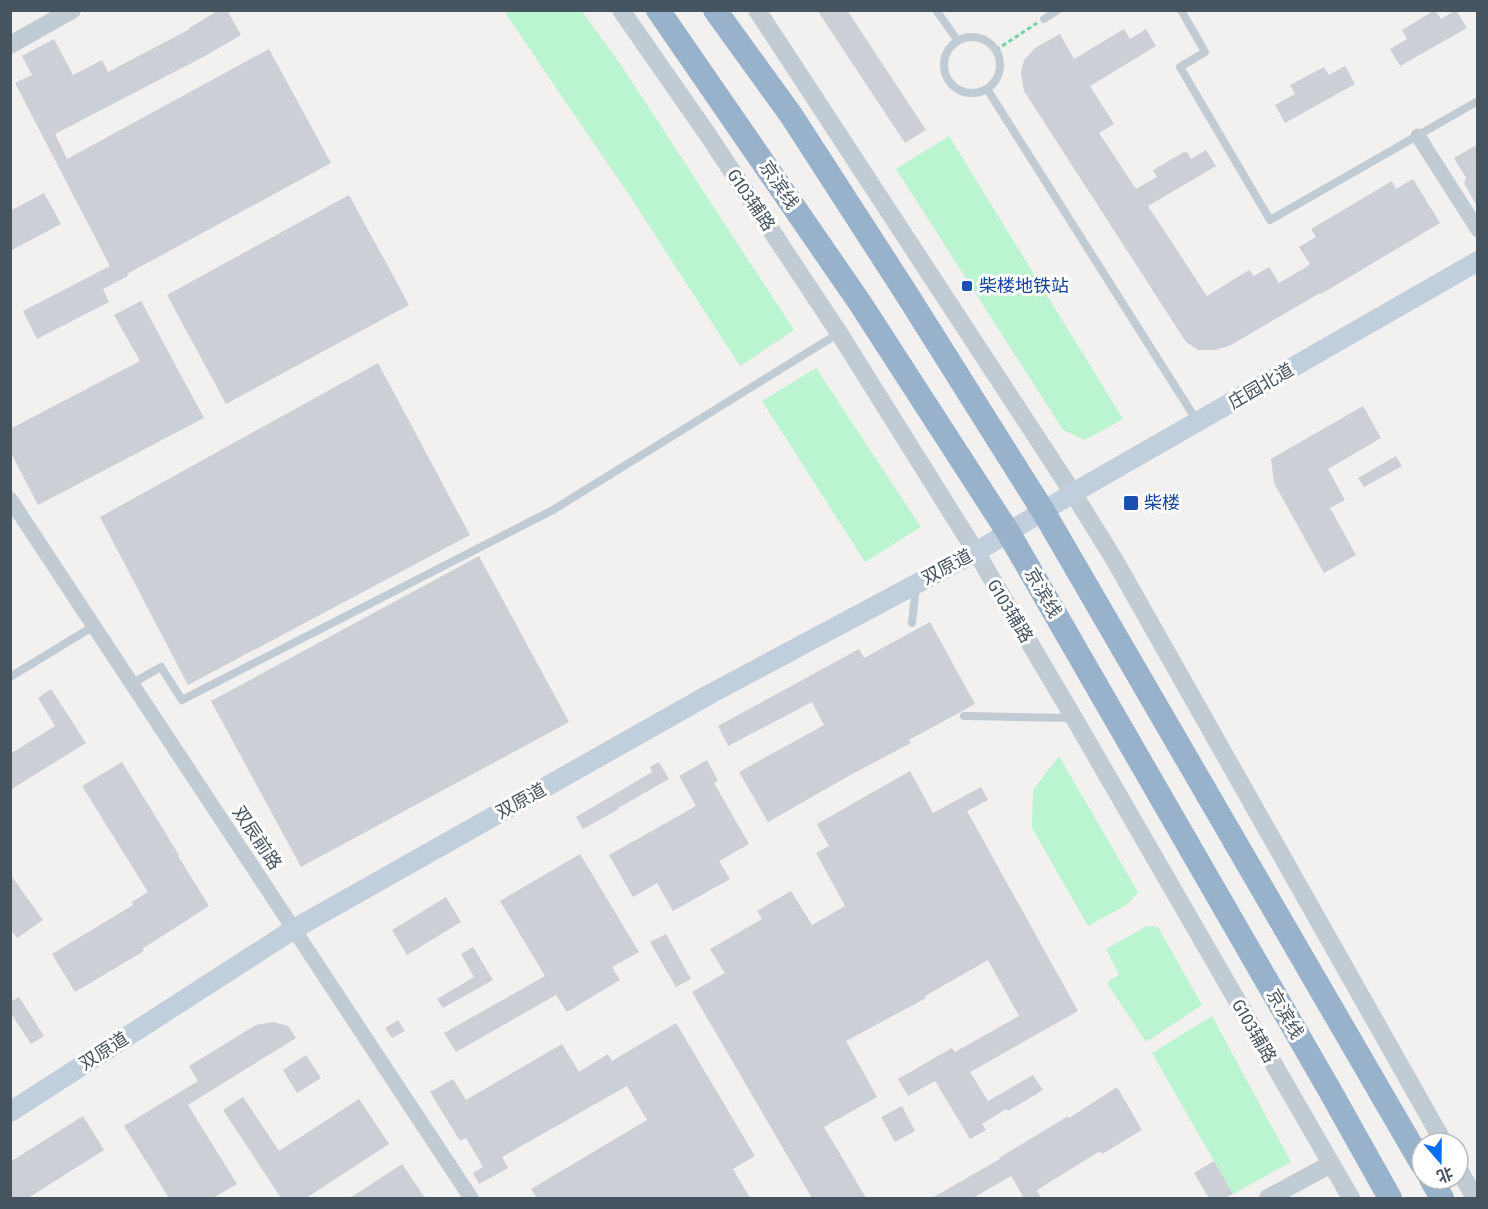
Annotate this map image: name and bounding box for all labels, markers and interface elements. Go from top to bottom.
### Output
street label: 京滨线 [755,156,803,214]
street label: G103辅路 [722,165,780,235]
place label: 柴楼地铁站 [979,275,1069,297]
marker: 柴楼地铁站 [960,279,974,293]
street label: 庄园北道 [1224,358,1298,414]
place label: 柴楼 [1144,492,1180,514]
marker: 柴楼 [1122,494,1140,512]
street label: 双原道 [918,545,976,589]
street label: 京滨线 [1020,564,1066,622]
street label: G103辅路 [983,575,1037,647]
street label: 双原道 [492,778,550,824]
street label: 双辰前路 [228,802,286,874]
street label: 京滨线 [1262,985,1308,1043]
street label: G103辅路 [1227,995,1281,1067]
street label: 双原道 [75,1027,133,1075]
north arrow [1410,1131,1470,1191]
text: 北 [1434,1163,1456,1186]

